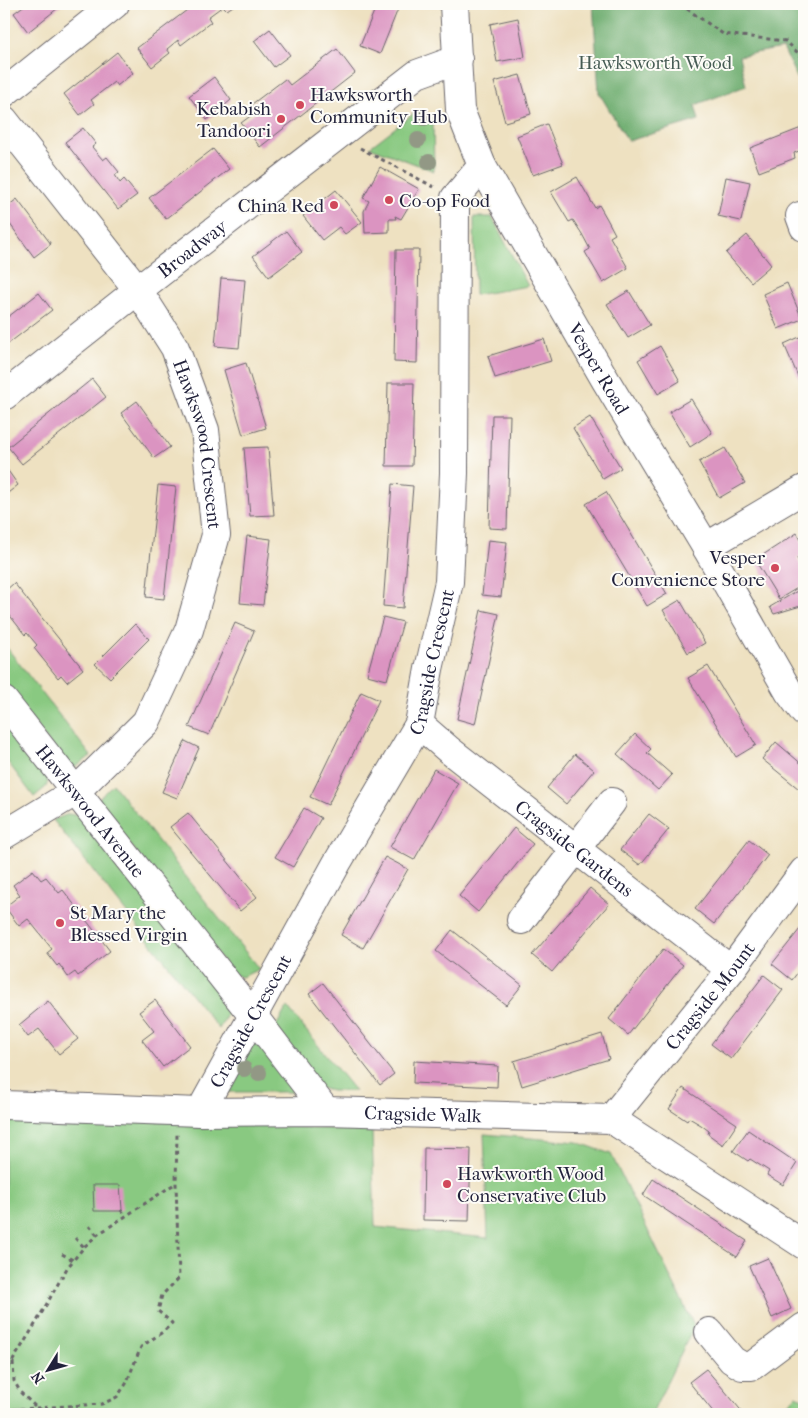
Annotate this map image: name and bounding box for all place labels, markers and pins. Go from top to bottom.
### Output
place label: Hawksworth Community Hub [310,84,447,128]
place label: Kebabish Tandoori [196,98,271,142]
marker: Hawksworth Community Hub [294,99,306,111]
marker: Kebabish Tandoori [275,113,287,125]
place label: Co-op Food [399,190,491,212]
marker: Co-op Food [383,194,395,206]
place label: China Red [238,195,325,217]
marker: China Red [328,199,340,211]
place label: Vesper Convenience Store [611,547,766,591]
marker: Vesper Convenience Store [769,562,781,574]
place label: St Mary the Blessed Virgin [70,902,188,946]
marker: St Mary the Blessed Virgin [54,917,66,929]
place label: Hawkworth Wood Conservative Club [457,1163,606,1207]
marker: Hawkworth Wood Conservative Club [441,1178,453,1190]

